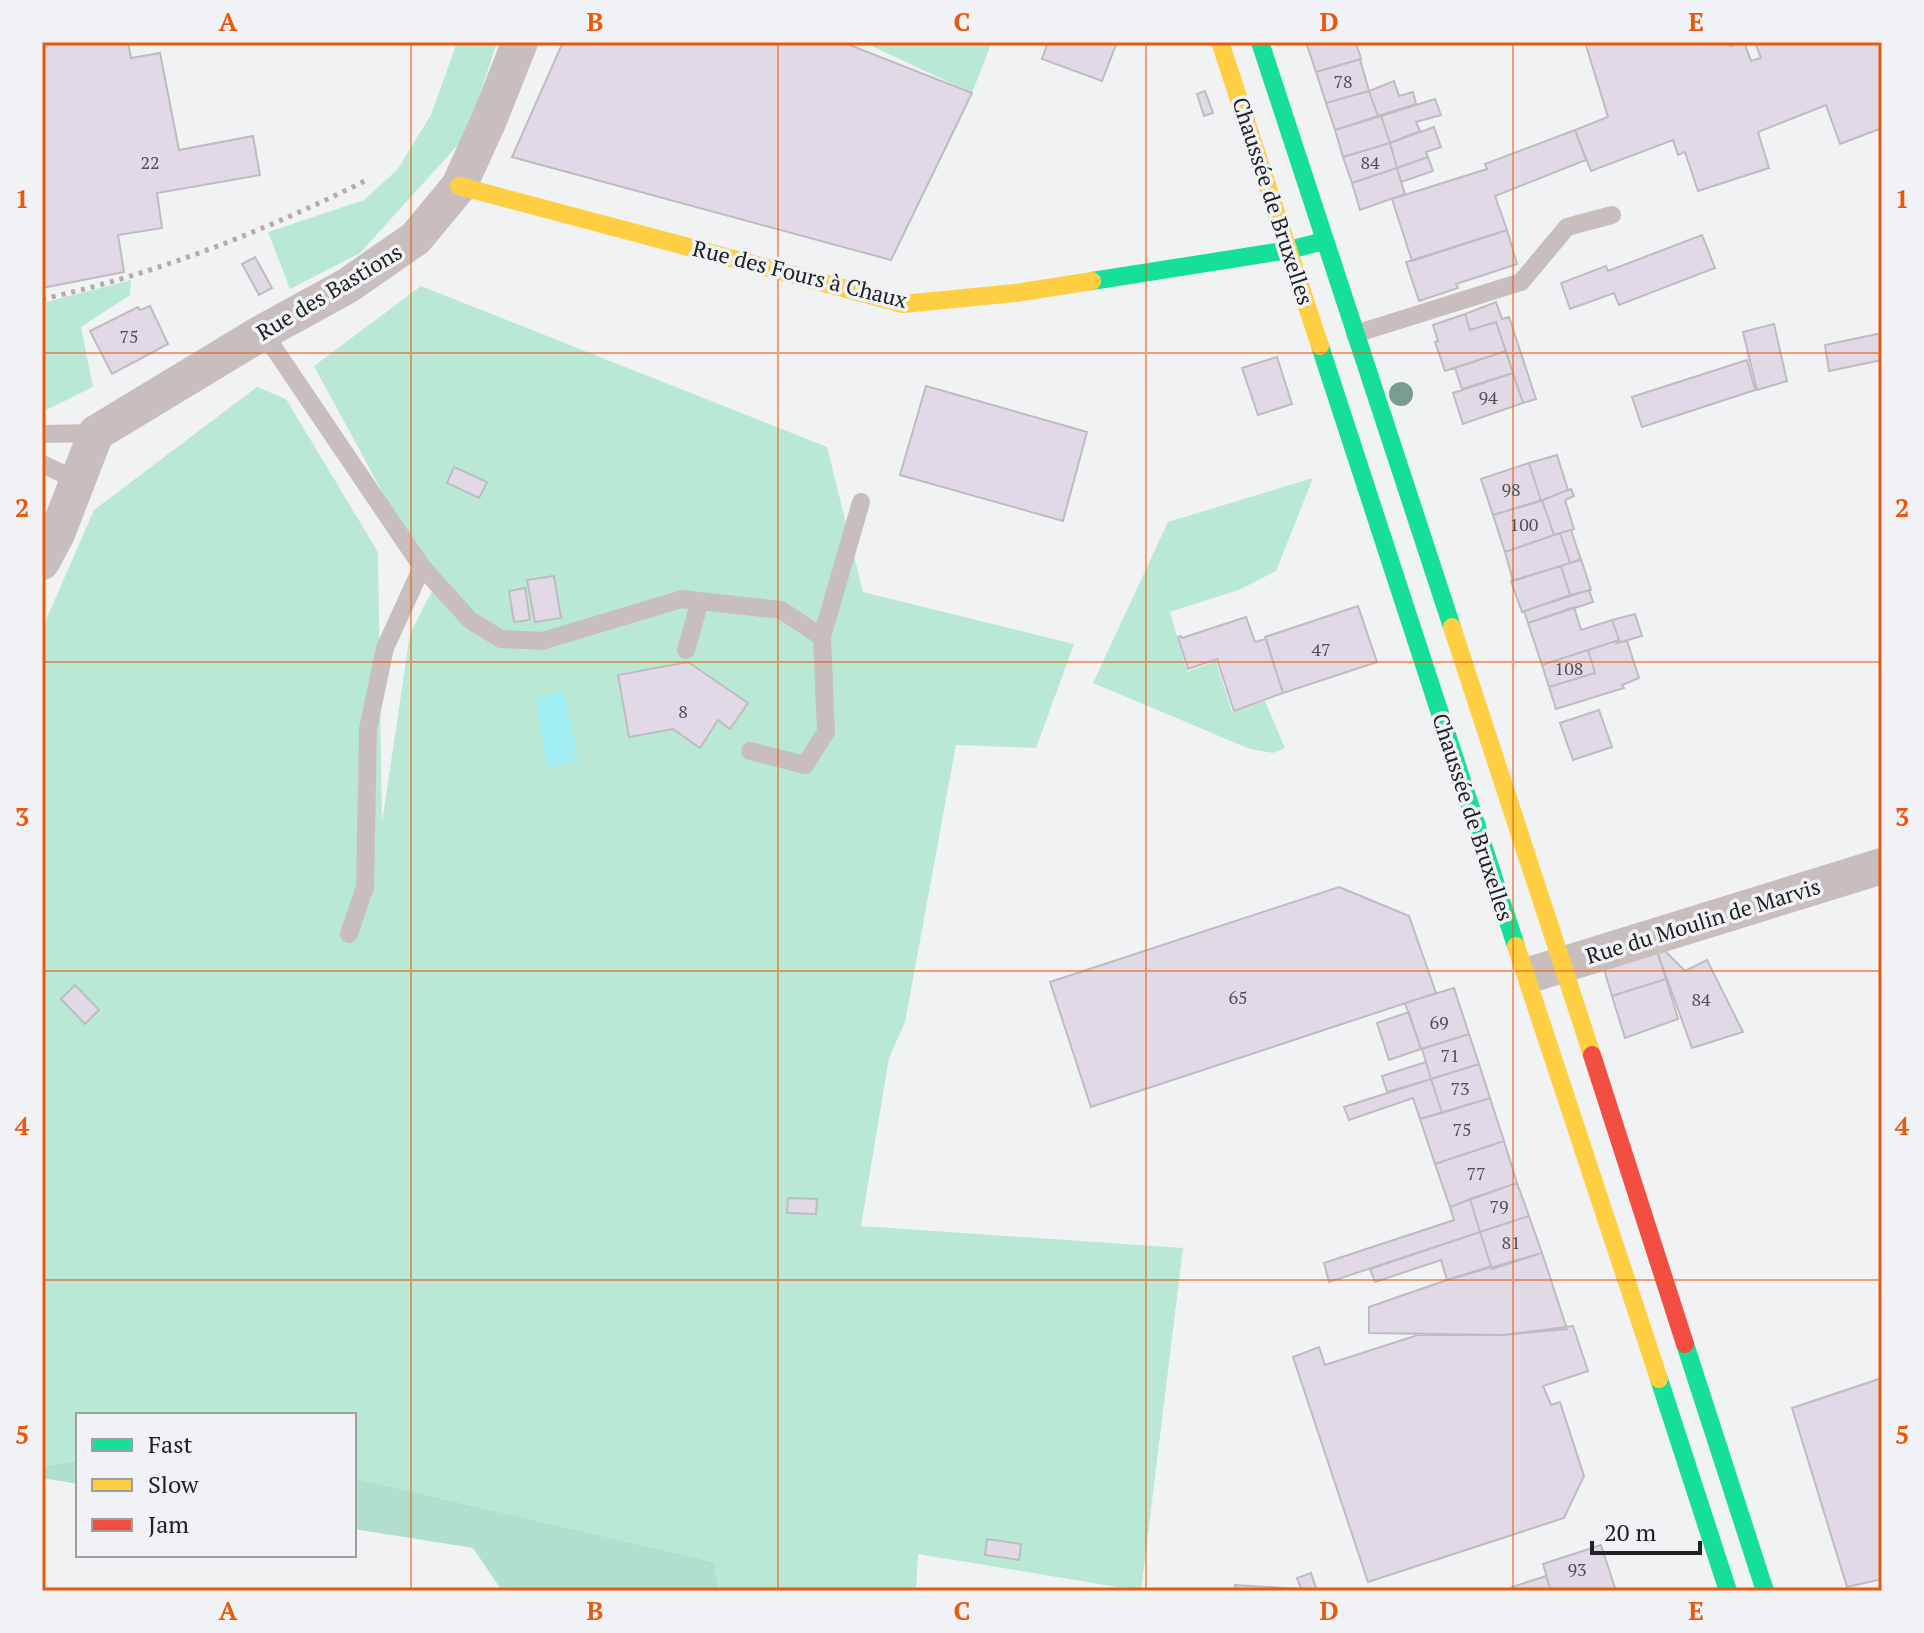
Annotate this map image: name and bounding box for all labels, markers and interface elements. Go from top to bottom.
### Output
text: A [219,4,238,38]
text: B [587,4,603,38]
text: C [954,4,970,38]
text: D [1319,4,1339,38]
text: E [1688,4,1704,38]
house number: 78 [1333,69,1353,93]
street label: Chaussée de Bruxelles [1226,93,1321,308]
house number: 22 [140,150,160,174]
house number: 84 [1360,150,1380,174]
text: 1 [15,181,29,215]
text: 1 [1895,181,1909,215]
street label: Rue des Fours à Chaux [690,233,911,314]
street label: Rue des Bastions [251,237,407,346]
house number: 75 [119,324,139,348]
house number: 94 [1478,385,1498,409]
house number: 98 [1501,477,1521,501]
text: 2 [15,490,29,524]
text: 2 [1895,490,1909,524]
house number: 100 [1510,512,1538,536]
house number: 47 [1311,637,1331,661]
house number: 108 [1555,656,1583,680]
house number: 8 [678,699,688,723]
street label: Chaussée de Bruxelles [1426,709,1521,924]
text: 3 [15,799,29,833]
text: 3 [1895,799,1909,833]
street label: Rue du Moulin de Marvis [1582,871,1824,970]
house number: 65 [1228,985,1248,1009]
house number: 84 [1691,987,1711,1011]
house number: 69 [1429,1010,1449,1034]
house number: 71 [1440,1043,1460,1067]
house number: 73 [1450,1076,1470,1100]
text: 4 [15,1108,30,1142]
text: 4 [1895,1108,1910,1142]
house number: 75 [1452,1117,1472,1141]
house number: 77 [1466,1161,1486,1185]
house number: 79 [1489,1194,1509,1218]
house number: 81 [1501,1230,1521,1254]
legend [76,1413,356,1557]
text: 5 [15,1417,29,1451]
text: 5 [1895,1417,1909,1451]
text: Fast [148,1428,193,1460]
text: Slow [148,1468,199,1500]
scale bar [1592,1505,1700,1555]
text: Jam [148,1508,189,1540]
text: 20 m [1604,1516,1656,1548]
house number: 93 [1567,1557,1587,1581]
text: A [219,1593,238,1627]
text: B [587,1593,603,1627]
text: C [954,1593,970,1627]
text: D [1319,1593,1339,1627]
text: E [1688,1593,1704,1627]

